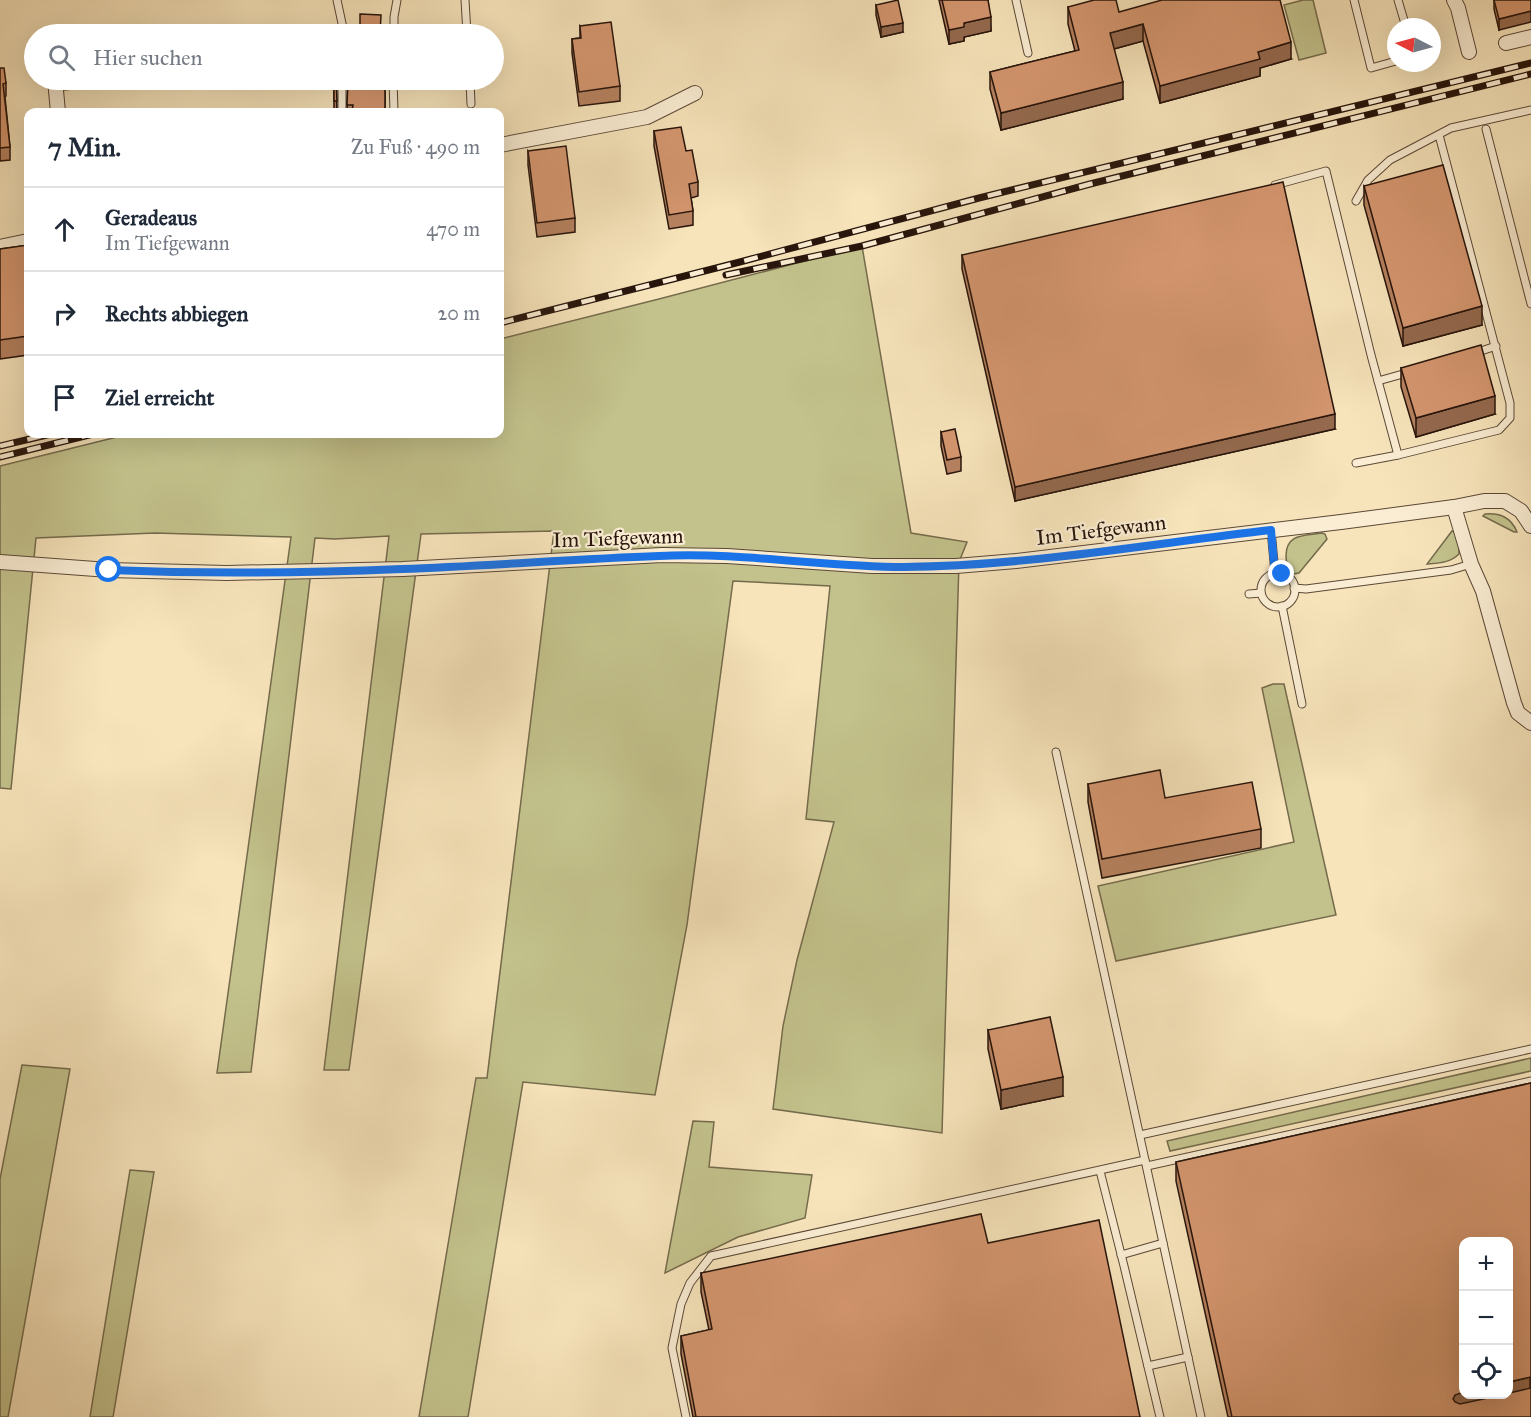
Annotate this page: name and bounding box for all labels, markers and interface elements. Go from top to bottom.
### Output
north arrow [1387,18,1441,72]
search box [24,24,504,90]
icon: search [45,41,78,74]
text: Hier suchen [93,44,202,71]
text: 7 Min. [48,131,121,163]
text: Zu Fuß · 490 m [351,135,480,159]
text: Geradeaus [105,204,197,231]
icon: ahead [48,213,81,246]
text: 470 m [426,217,480,241]
text: Im Tiefgewann [105,231,230,255]
icon: right [48,297,81,330]
text: Rechts abbiegen [105,300,248,327]
text: 20 m [437,301,480,325]
icon: arrive [48,381,81,414]
text: Ziel erreicht [105,384,214,411]
street label: Im Tiefgewann [1034,509,1168,551]
street label: Im Tiefgewann [552,523,684,553]
route start [95,556,121,582]
route end [1268,560,1294,586]
map controls [1459,1237,1513,1399]
button: + [1459,1237,1513,1291]
button: − [1459,1291,1513,1345]
button: locate [1459,1345,1513,1399]

